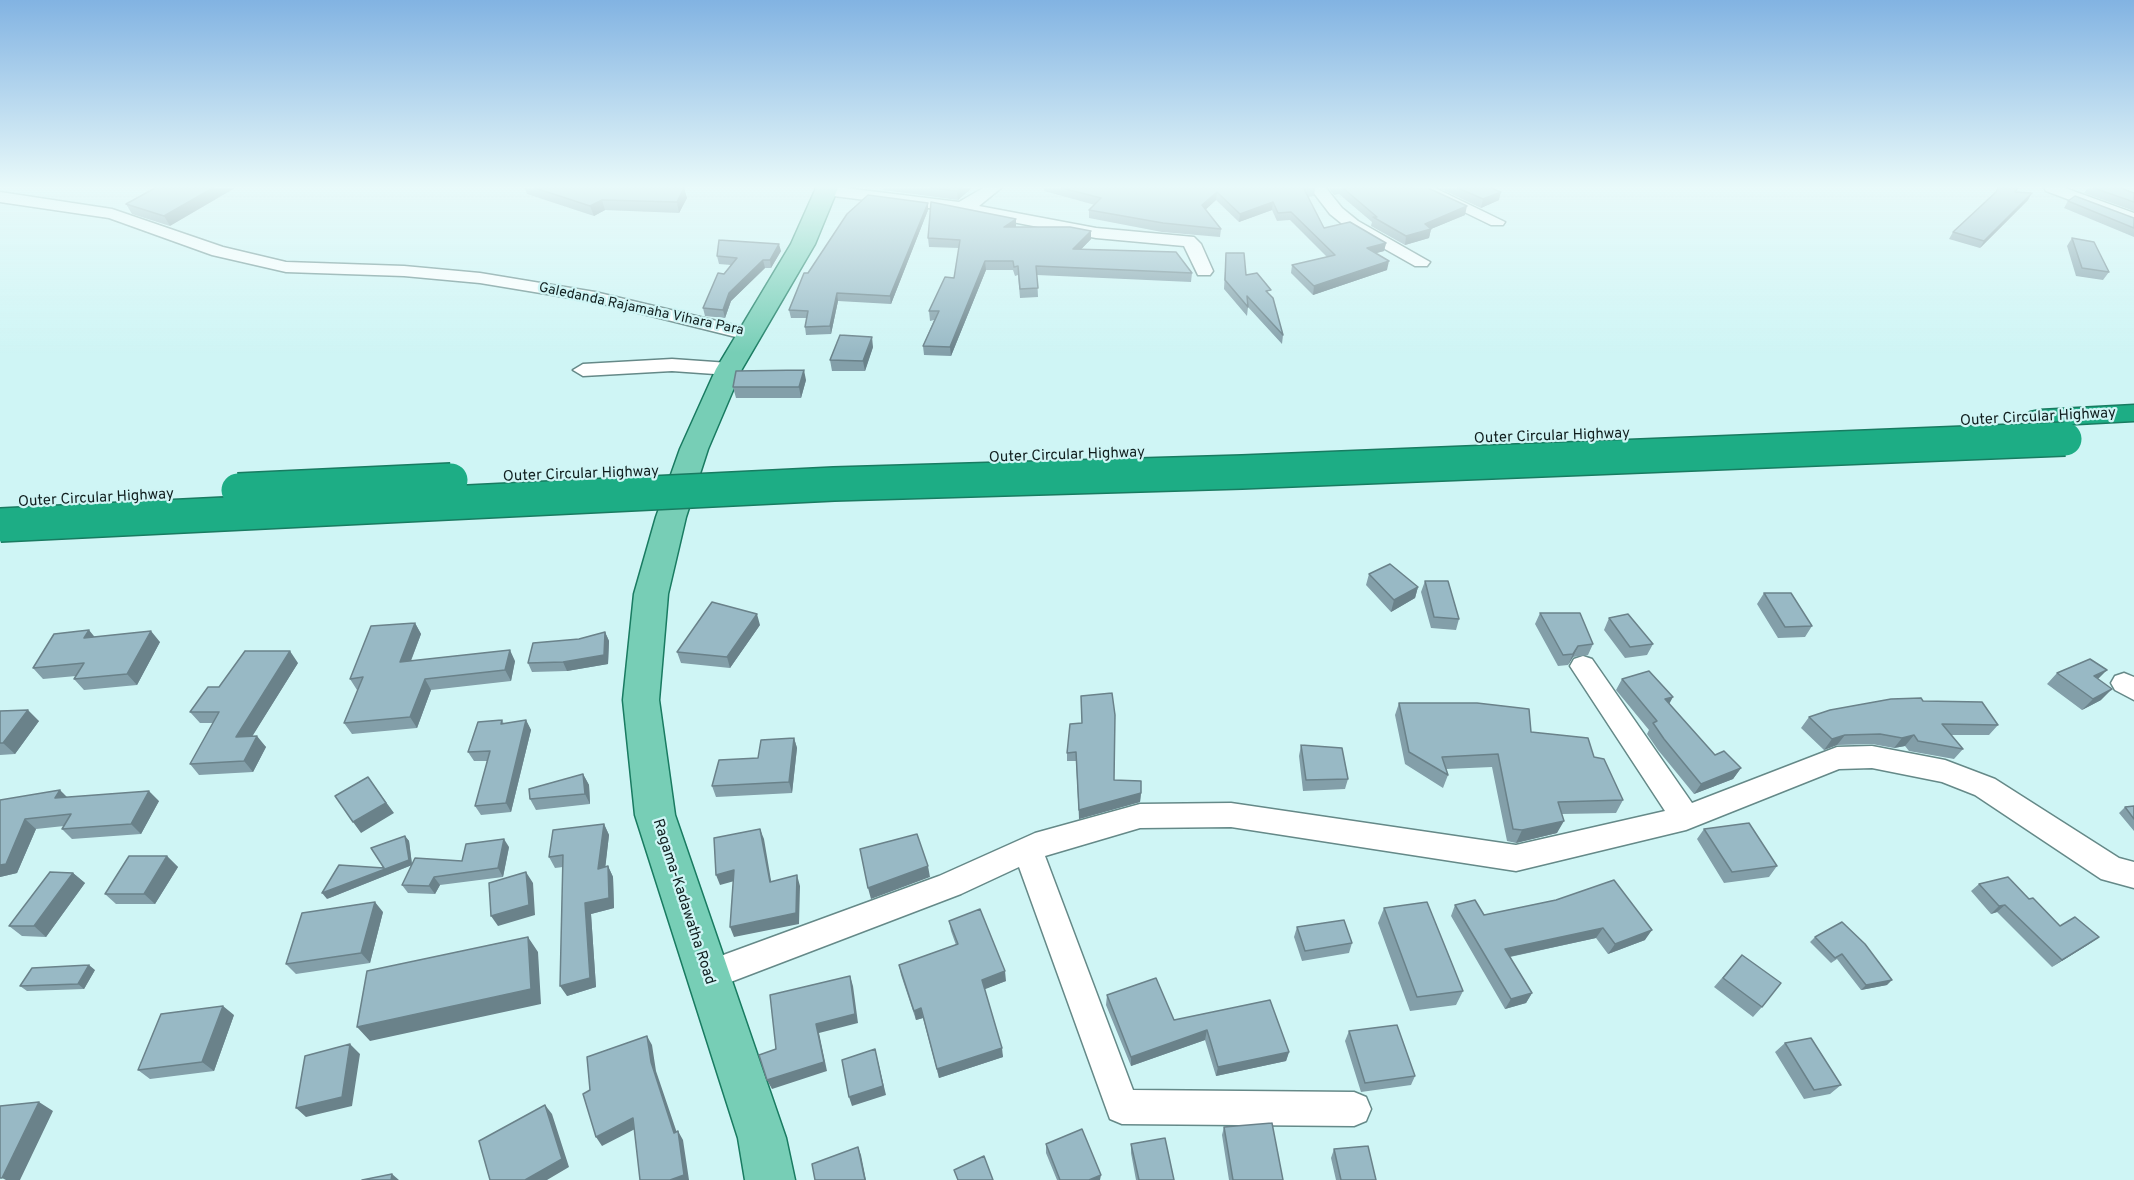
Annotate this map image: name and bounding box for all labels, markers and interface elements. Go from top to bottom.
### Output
street label: Galedanda Rajamaha Vihara Para [537,280,745,340]
street label: Outer Circular Highway [1960,405,2116,431]
street label: Outer Circular Highway [1474,425,1630,449]
street label: Outer Circular Highway [989,444,1145,468]
street label: Outer Circular Highway [503,463,659,487]
street label: Outer Circular Highway [18,486,174,512]
street label: Ragama-Kadawatha Road [648,817,718,987]

